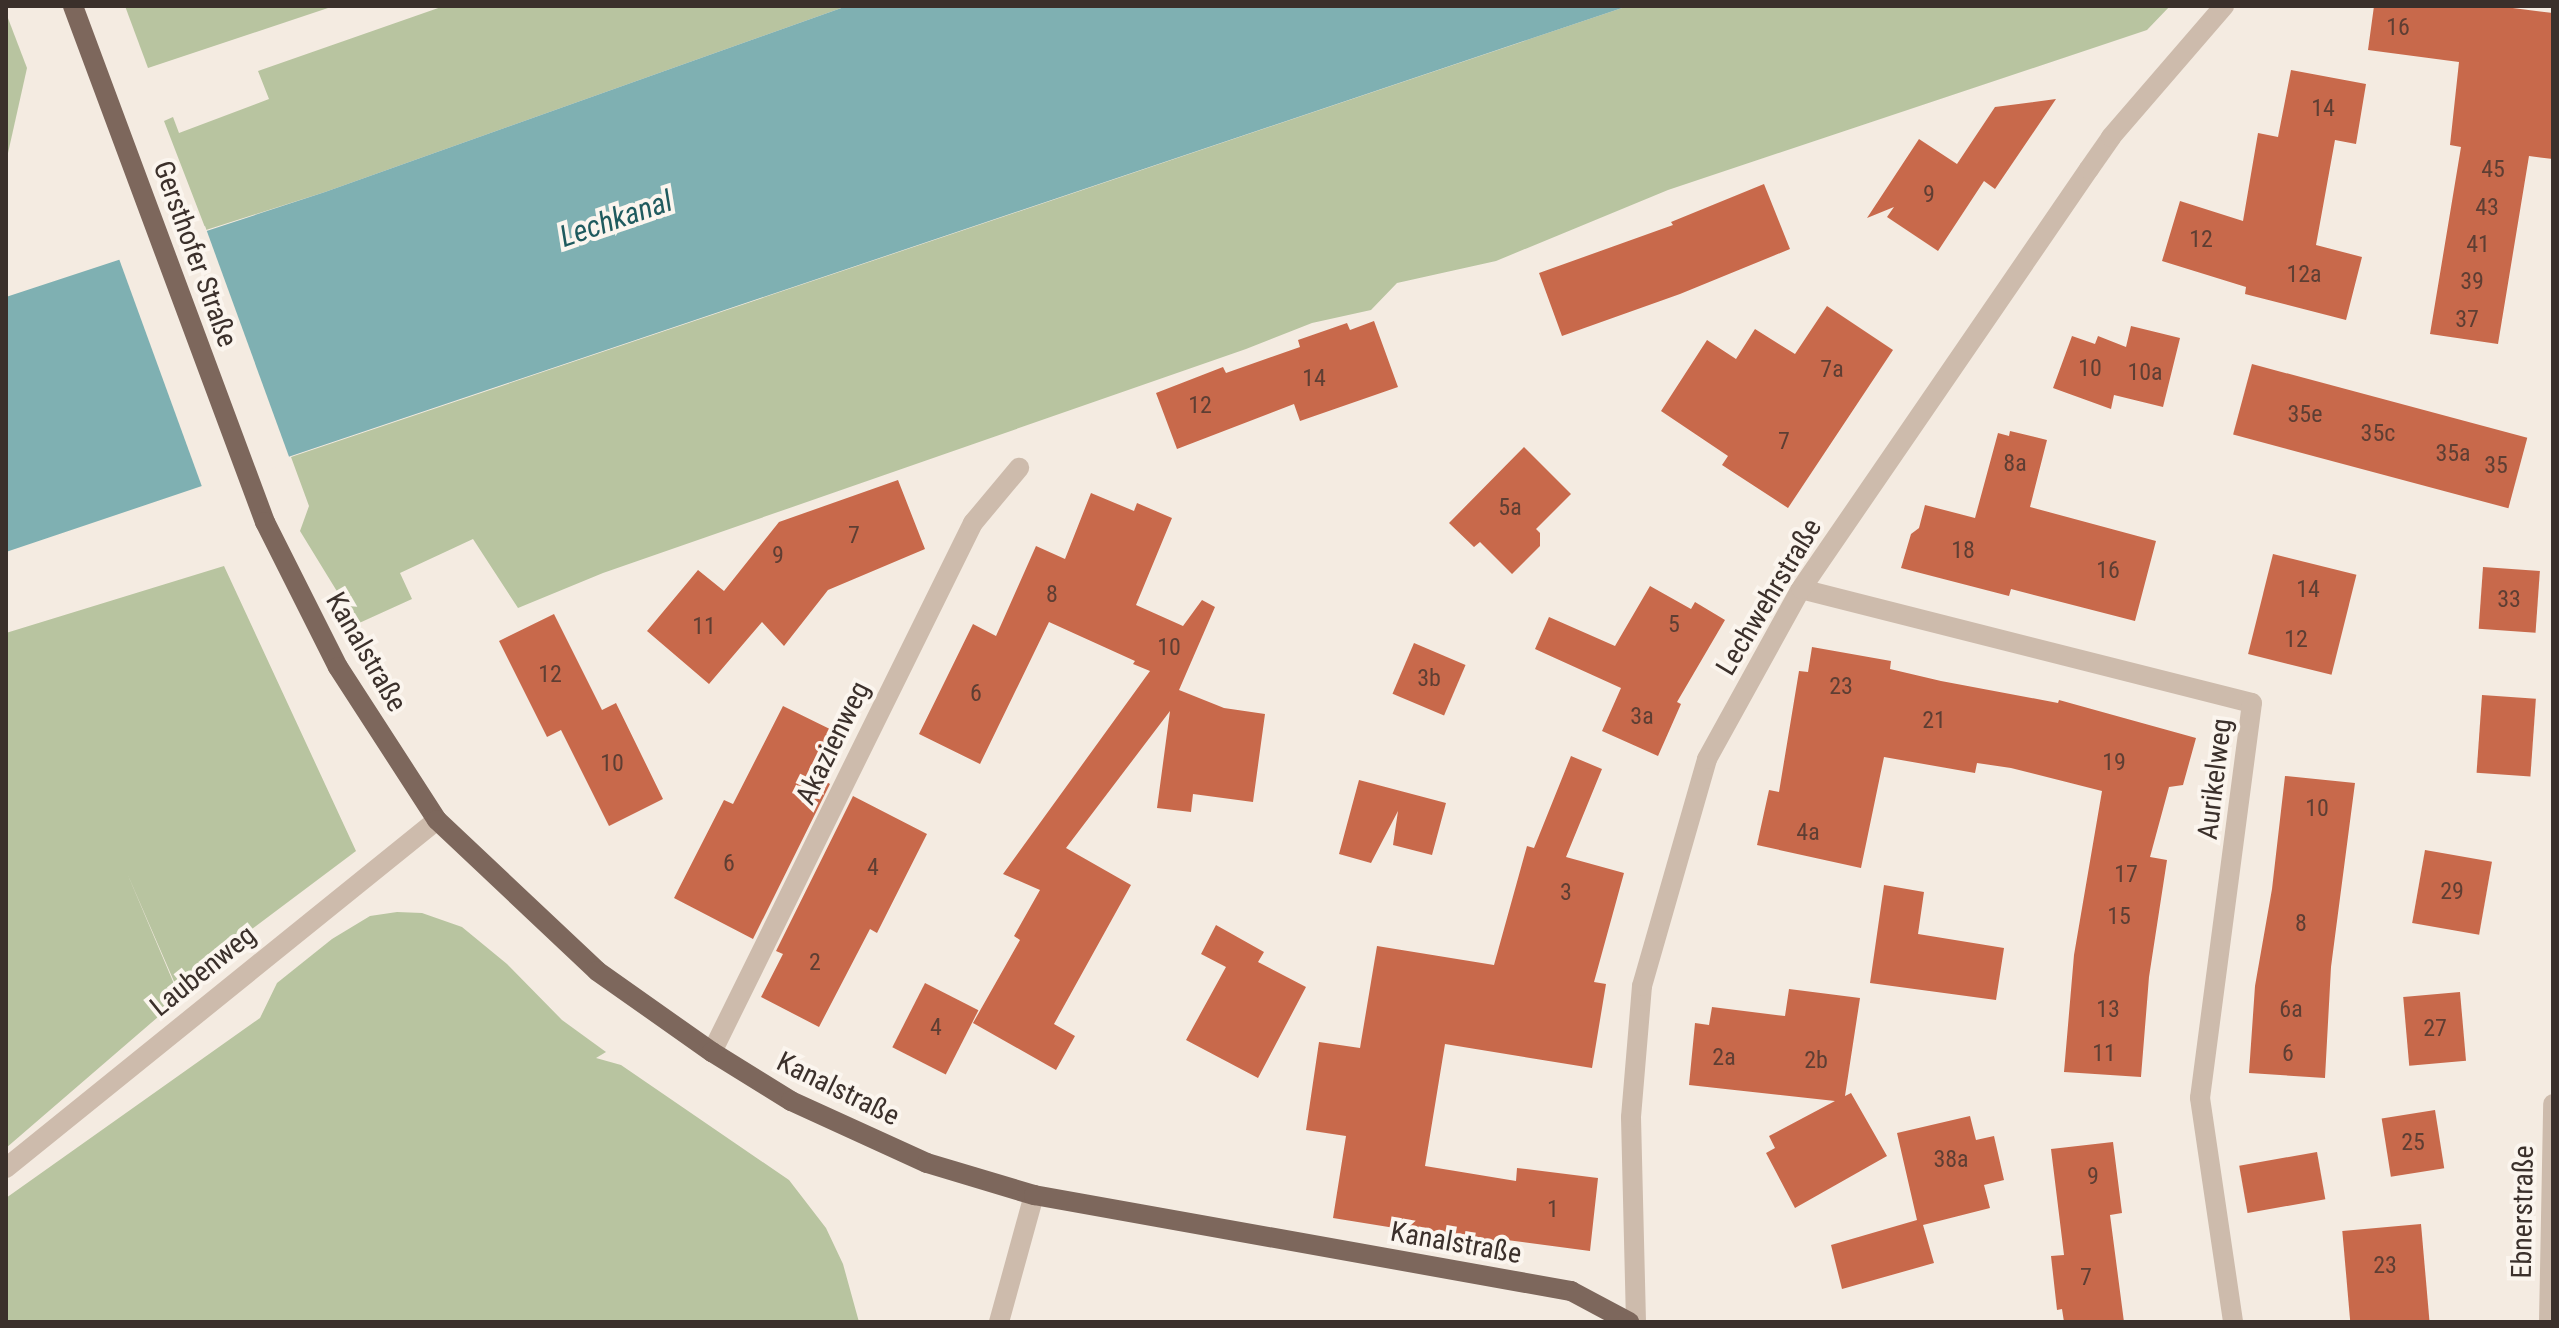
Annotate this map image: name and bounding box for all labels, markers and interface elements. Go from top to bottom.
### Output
house number: 16 [2386,14,2410,42]
house number: 14 [2311,95,2335,123]
street label: Gersthofer Straße [146,156,244,352]
house number: 45 [2481,156,2505,184]
house number: 9 [1923,181,1935,209]
water label: Lechkanal [555,183,677,255]
house number: 43 [2475,194,2499,222]
house number: 12 [2189,226,2213,254]
house number: 41 [2466,231,2490,259]
house number: 12a [2286,261,2322,289]
house number: 39 [2460,268,2484,296]
house number: 37 [2455,306,2479,334]
house number: 10 [2078,355,2102,383]
house number: 7a [1820,356,1844,384]
house number: 10a [2127,359,2163,387]
house number: 14 [1302,365,1326,393]
house number: 12 [1188,392,1212,420]
house number: 35e [2288,401,2322,429]
house number: 35c [2361,420,2395,448]
house number: 7 [1778,428,1790,456]
house number: 35a [2435,440,2471,468]
house number: 8a [2003,450,2027,478]
house number: 35 [2484,452,2508,480]
house number: 5a [1498,494,1522,522]
street label: Lechwehrstraße [1709,513,1829,681]
house number: 7 [848,522,860,550]
house number: 18 [1951,537,1975,565]
house number: 9 [772,542,784,570]
house number: 16 [2096,557,2120,585]
house number: 14 [2296,576,2320,604]
house number: 8 [1046,581,1058,609]
street label: Kanalstraße [318,586,414,718]
house number: 33 [2497,586,2521,614]
house number: 5 [1668,611,1680,639]
house number: 11 [692,613,716,641]
house number: 12 [2284,626,2308,654]
house number: 10 [1157,634,1181,662]
house number: 12 [538,661,562,689]
house number: 3b [1417,665,1441,693]
house number: 23 [1829,673,1853,701]
street label: Akazienweg [789,676,877,810]
house number: 6 [970,680,982,708]
house number: 3a [1630,703,1654,731]
house number: 21 [1922,707,1946,735]
street label: Aurikelweg [2191,717,2239,841]
house number: 19 [2102,749,2126,777]
house number: 10 [600,750,624,778]
house number: 10 [2305,795,2329,823]
house number: 4a [1796,819,1820,847]
house number: 6 [723,850,735,878]
house number: 4 [867,854,879,882]
house number: 17 [2114,861,2138,889]
house number: 29 [2440,878,2464,906]
house number: 3 [1560,879,1572,907]
house number: 15 [2107,903,2131,931]
house number: 8 [2295,910,2307,938]
street label: Laubenweg [144,918,262,1024]
house number: 2 [809,949,821,977]
house number: 13 [2096,996,2120,1024]
house number: 6a [2279,996,2303,1024]
house number: 4 [930,1014,942,1042]
house number: 27 [2423,1015,2447,1043]
house number: 11 [2092,1040,2116,1068]
house number: 6 [2282,1040,2294,1068]
house number: 2a [1712,1044,1736,1072]
street label: Kanalstraße [771,1045,905,1133]
house number: 2b [1804,1047,1828,1075]
house number: 25 [2401,1129,2425,1157]
street label: Ebnerstraße [2505,1145,2541,1279]
house number: 38a [1933,1146,1969,1174]
house number: 9 [2087,1163,2099,1191]
house number: 1 [1547,1196,1559,1224]
street label: Kanalstraße [1388,1215,1524,1271]
house number: 23 [2373,1252,2397,1280]
house number: 7 [2080,1264,2092,1292]

